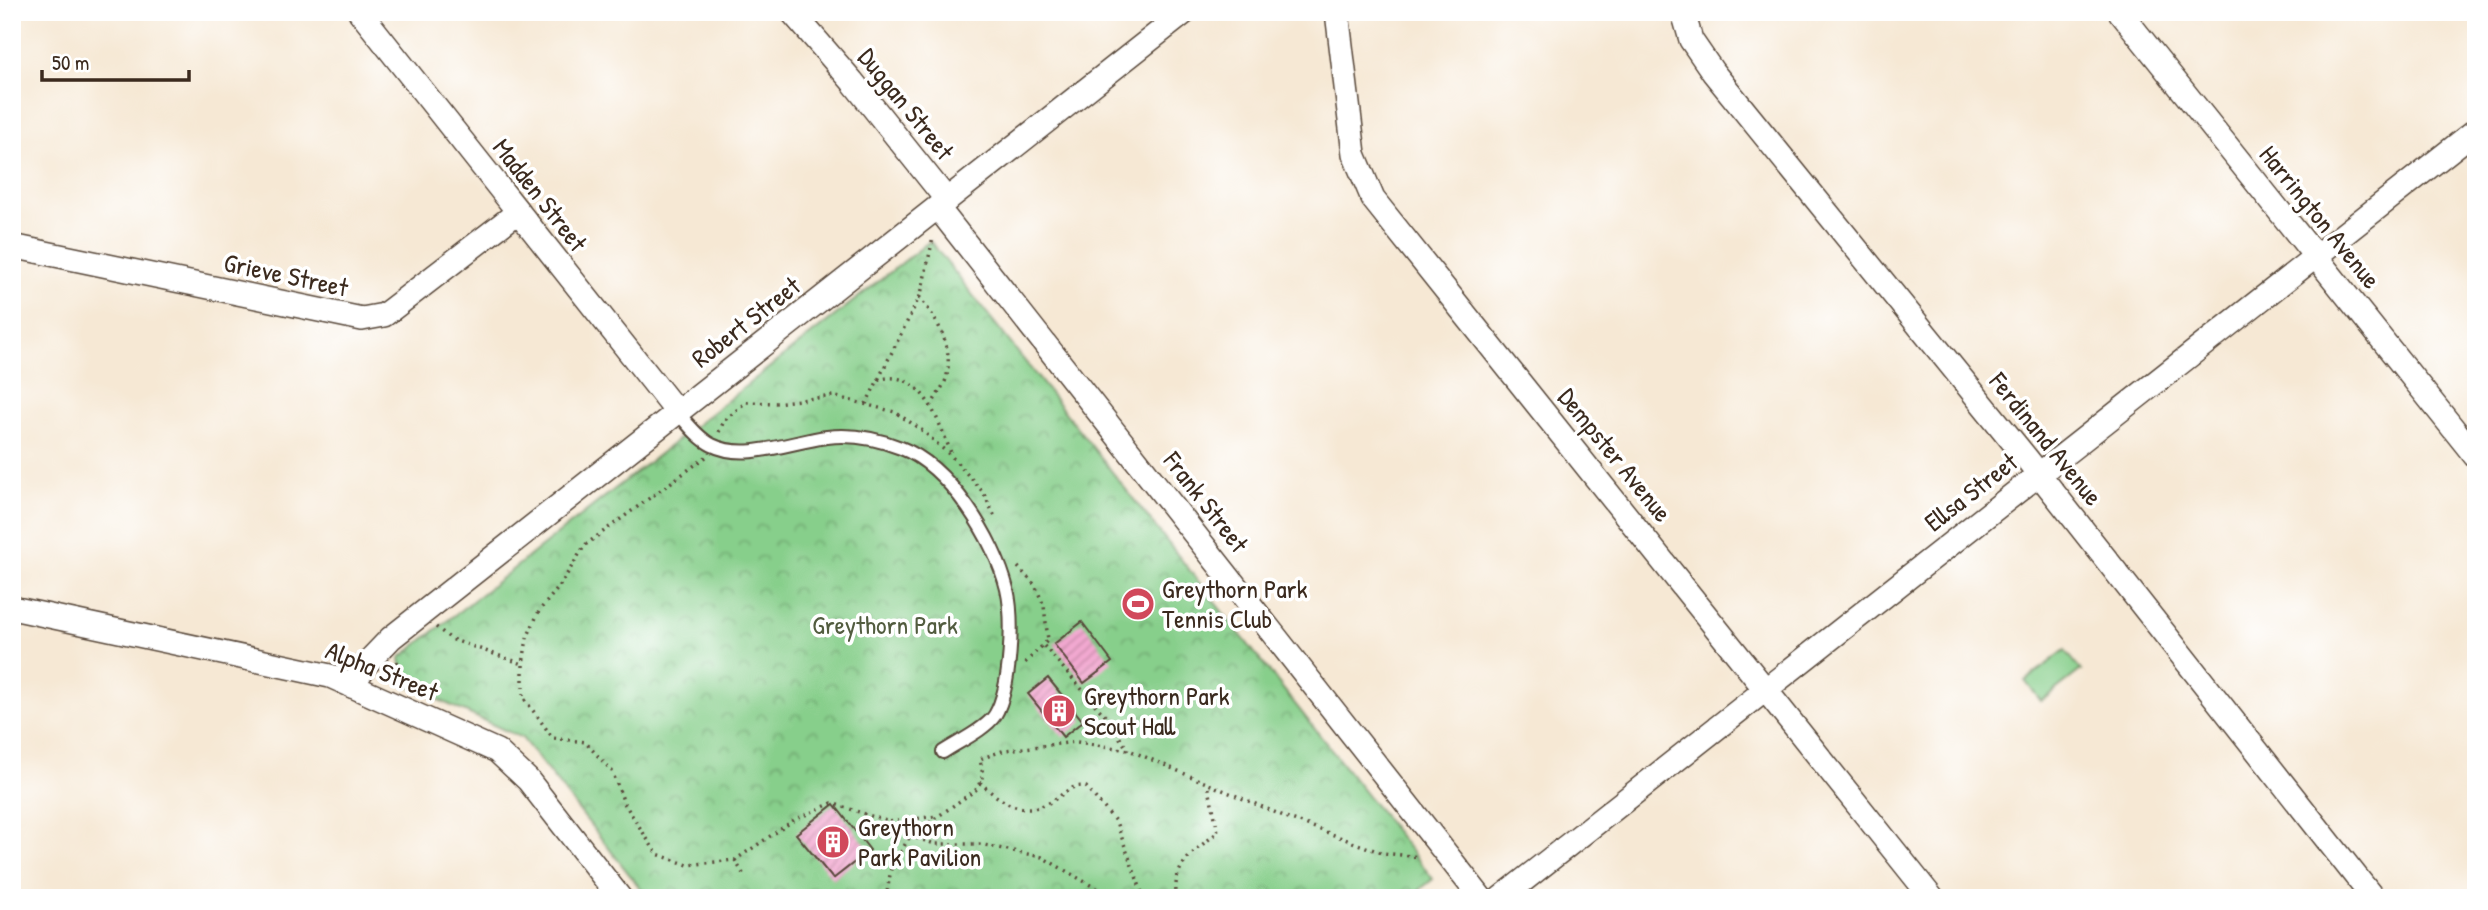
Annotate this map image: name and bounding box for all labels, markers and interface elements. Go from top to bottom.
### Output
scale bar [42,38,189,82]
street label: Duggan Street [851,40,963,168]
text: 50 m [52,48,89,77]
street label: Madden Street [485,131,596,259]
street label: Harrington Avenue [2252,138,2389,296]
street label: Grieve Street [221,244,352,305]
street label: Robert Street [684,268,808,375]
street label: Ferdinand Avenue [1981,364,2111,513]
street label: Dempster Avenue [1551,380,1680,529]
street label: Frank Street [1155,443,1257,560]
street label: Ellsa Street [1917,443,2025,539]
place label: Greythorn Park Tennis Club [1162,571,1308,636]
sports icon: Greythorn Park Tennis Club [1119,585,1157,623]
park label: Greythorn Park [812,607,958,642]
street label: Alpha Street [321,632,445,709]
place label: Greythorn Park Scout Hall [1084,678,1230,743]
building icon: Greythorn Park Scout Hall [1040,692,1078,730]
place label: Greythorn Park Pavilion [858,809,981,874]
building icon: Greythorn Park Pavilion [814,823,852,861]

